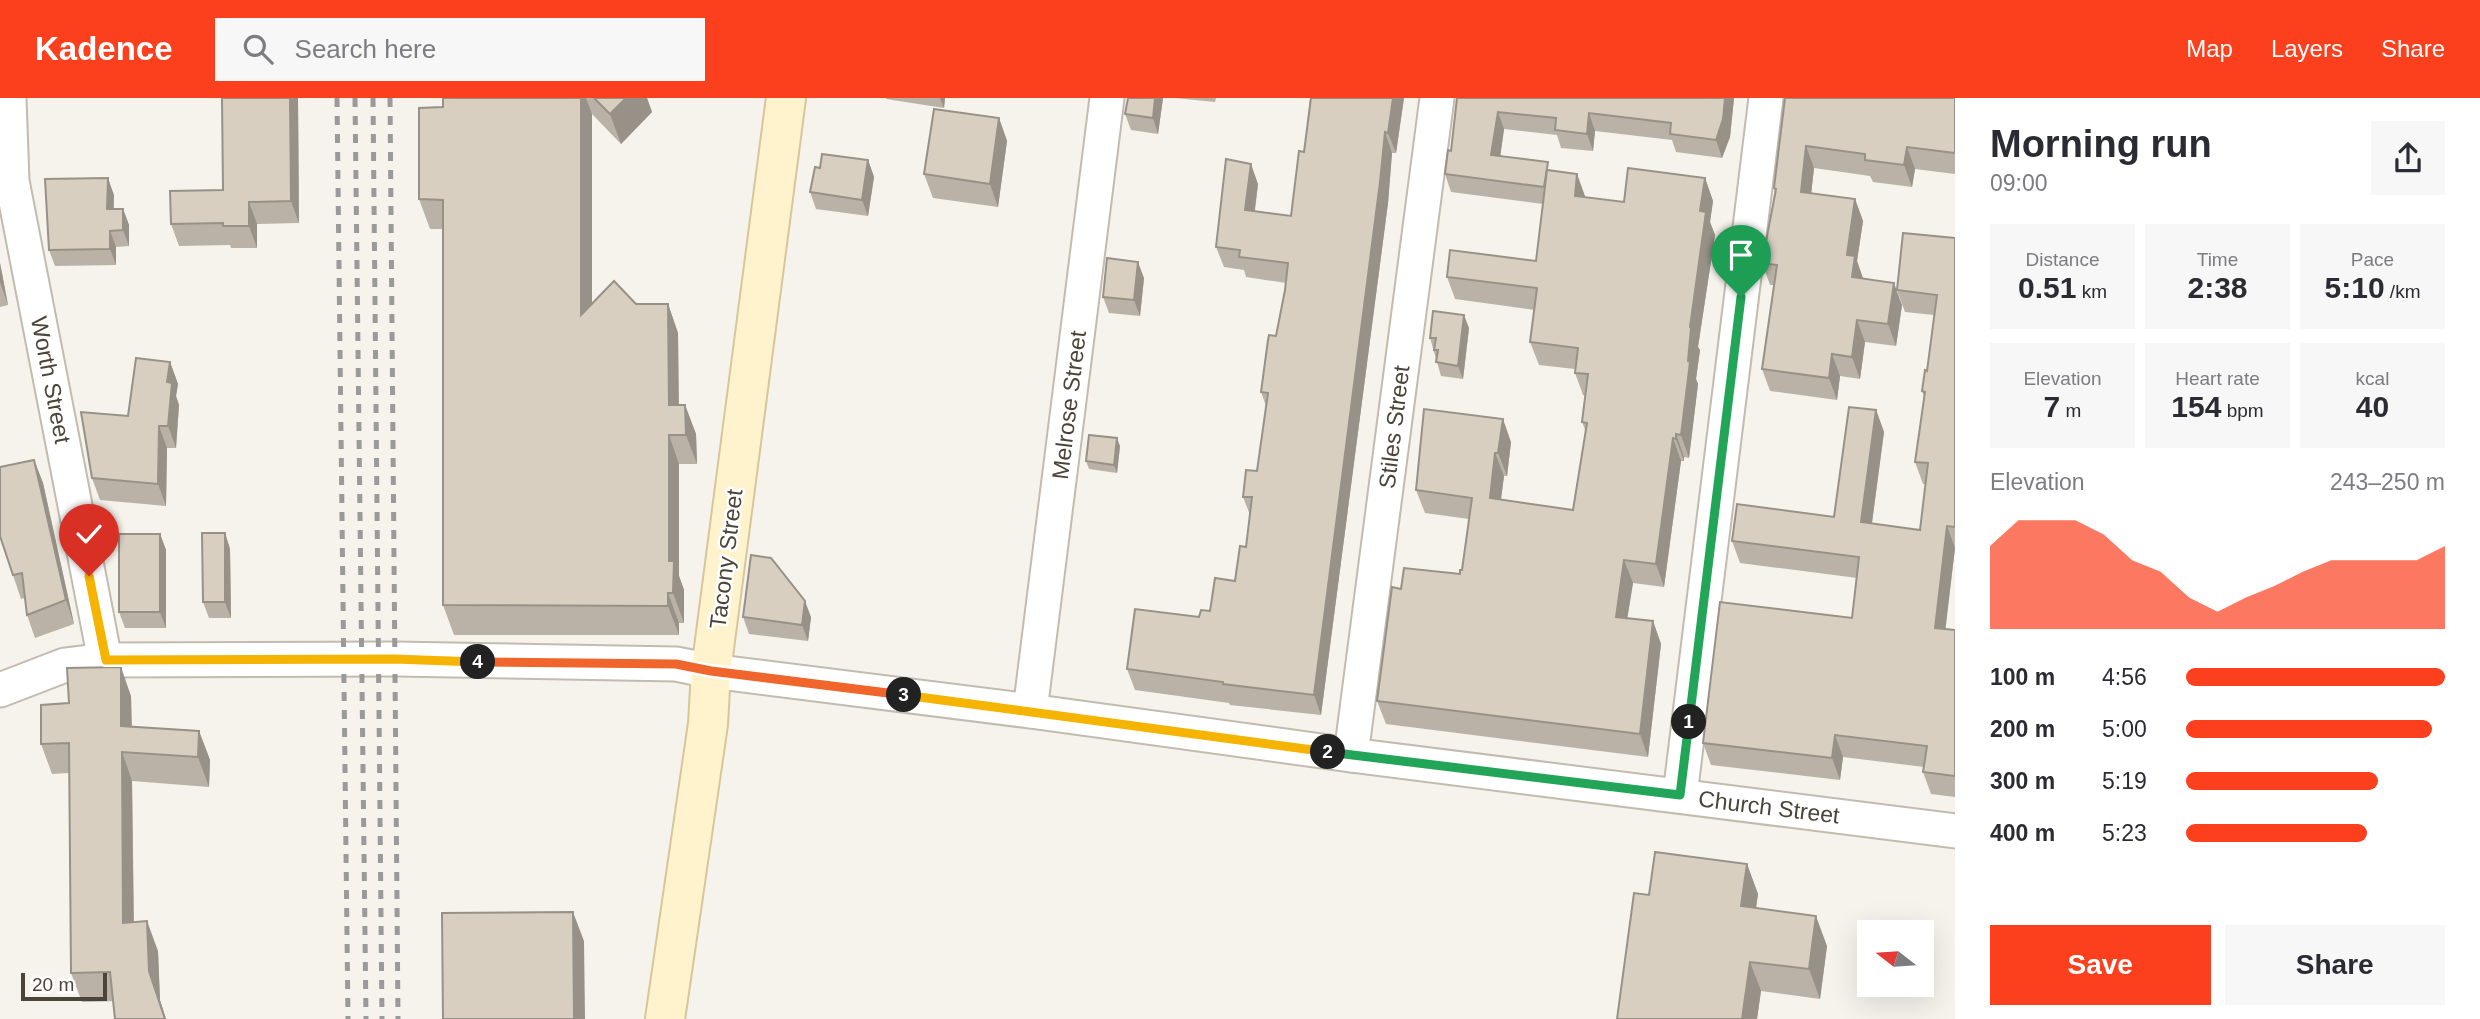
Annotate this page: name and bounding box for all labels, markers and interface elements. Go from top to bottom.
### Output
search box [215,18,705,81]
text: Kadence [35,30,173,67]
icon: search [239,30,277,68]
text: Search here [295,34,436,64]
text: Map [2186,35,2233,62]
text: Layers [2271,35,2343,62]
text: Share [2381,35,2445,62]
button: share [2371,121,2445,195]
text: Morning run [1990,123,2212,165]
text: 09:00 [1990,170,2048,196]
pin [1711,225,1771,297]
icon: arrive [1722,236,1760,274]
text: Distance [2026,249,2099,270]
text: Time [2197,249,2238,270]
text: Pace [2351,249,2394,270]
text: 0.51 [2018,271,2076,304]
text: 2:38 [2187,271,2248,304]
text: 5:10 [2325,271,2385,304]
text: km [2076,281,2107,302]
text: /km [2385,281,2420,302]
street label: Worth Street [26,314,76,446]
street label: Melrose Street [1047,329,1091,481]
street label: Stiles Street [1374,363,1415,490]
text: Elevation [2023,368,2102,389]
text: Heart rate [2175,368,2260,389]
text: kcal [2356,368,2389,389]
text: 7 [2044,390,2060,423]
text: 154 [2171,390,2221,423]
text: 40 [2356,390,2389,423]
text: m [2060,400,2081,421]
text: bpm [2221,400,2264,421]
text: Elevation [1990,469,2085,495]
text: 243–250 m [2330,469,2445,495]
street label: Tacony Street [705,487,748,630]
pin [59,504,119,576]
icon: check [70,515,108,553]
pin: 4 [461,644,496,680]
text: 4 [472,651,483,672]
text: 100 m [1990,664,2055,690]
text: 4:56 [2102,664,2147,690]
pin: 3 [886,678,922,712]
text: 3 [898,684,909,705]
pin: 1 [1672,704,1706,740]
text: 1 [1683,711,1694,732]
text: 200 m [1990,716,2055,742]
text: 5:00 [2102,716,2147,742]
pin: 2 [1310,734,1346,770]
text: 2 [1322,741,1333,762]
text: 300 m [1990,768,2055,794]
text: 5:19 [2102,768,2147,794]
street label: Church Street [1697,785,1842,829]
text: 400 m [1990,820,2055,846]
text: 5:23 [2102,820,2147,846]
north arrow [1857,920,1934,998]
map controls [1857,920,1934,997]
button: Save [1990,925,2211,1005]
button: Share [2225,925,2445,1005]
scale bar [21,970,107,1002]
text: 20 m [32,974,74,995]

